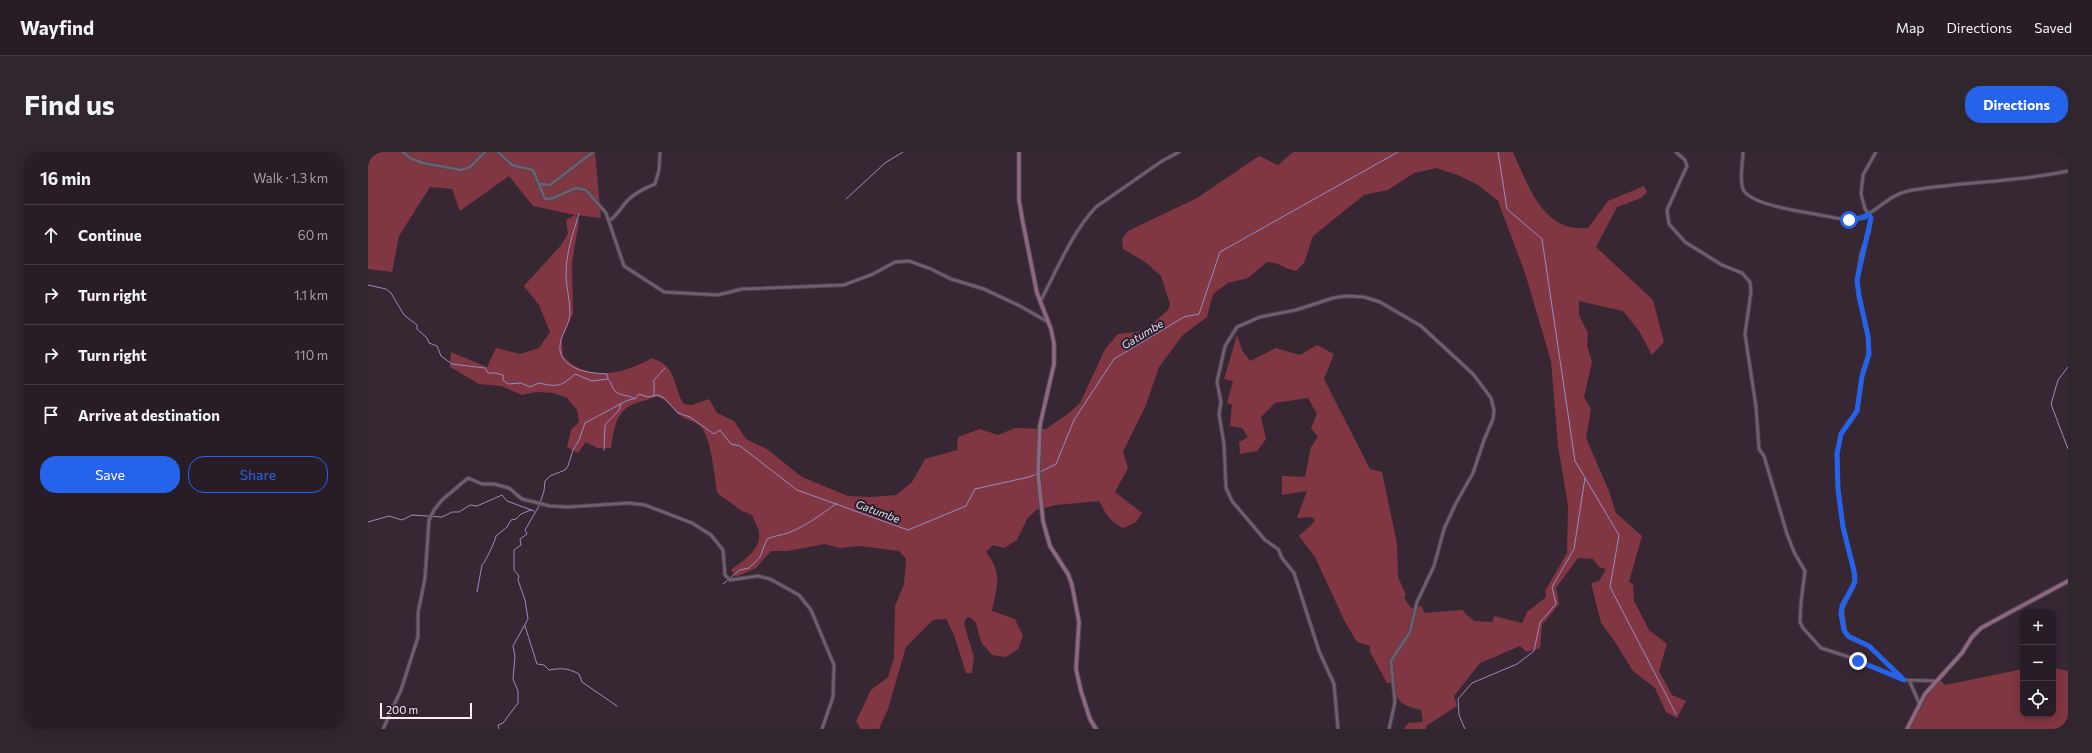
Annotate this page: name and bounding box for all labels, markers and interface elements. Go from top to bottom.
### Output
text: Wayfind [20,16,94,39]
text: Map [1896,19,1925,36]
text: Directions [1947,19,2012,36]
text: Saved [2034,19,2072,36]
button: Directions [1965,86,2068,123]
text: Find us [24,87,115,121]
text: 16 min [40,168,91,189]
text: Walk · 1.3 km [253,170,328,186]
route start [1840,211,1858,229]
icon: ahead [40,224,62,246]
text: Continue [78,226,142,244]
text: 60 m [298,227,328,243]
icon: right [40,284,62,306]
text: Turn right [78,286,147,304]
text: 1.1 km [294,287,328,303]
water label: Gatumbe [1119,316,1165,352]
icon: right [40,344,62,366]
text: Turn right [78,346,147,364]
text: 110 m [295,347,328,363]
icon: arrive [40,404,62,426]
text: Arrive at destination [78,406,220,424]
button: Save [40,456,180,493]
button: Share [188,456,328,493]
water label: Gatumbe [854,497,902,525]
map controls [2020,609,2056,717]
button: + [2020,609,2056,645]
button: − [2020,645,2056,681]
route end [1849,652,1867,670]
button: locate [2020,681,2056,717]
scale bar [380,701,472,720]
text: 200 m [386,703,418,716]

